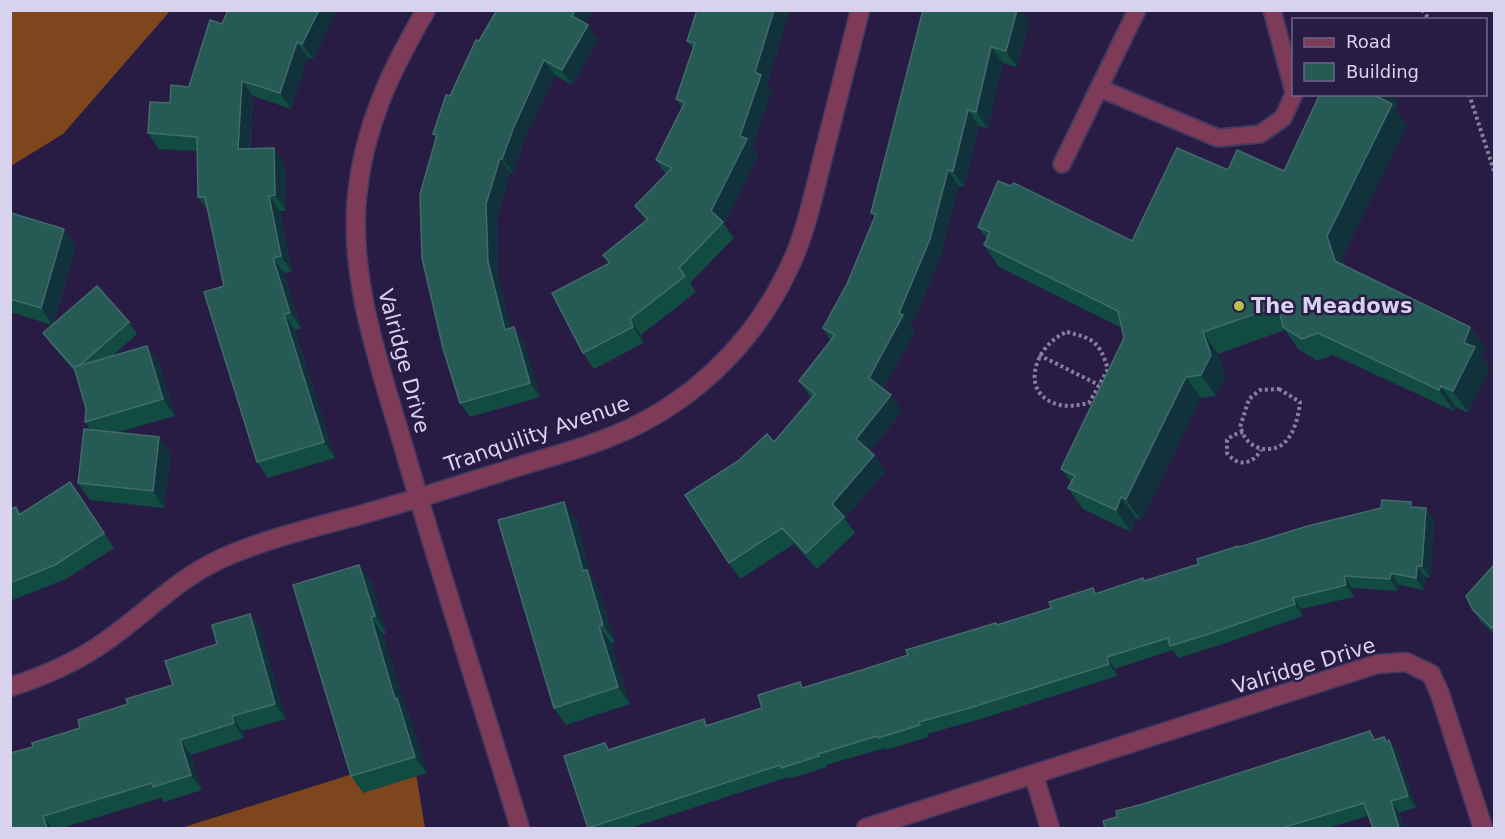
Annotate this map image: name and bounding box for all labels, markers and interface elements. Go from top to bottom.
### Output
legend [1292,18,1487,96]
text: Road [1346,31,1391,52]
text: Building [1346,61,1419,82]
street label: Valridge Drive [373,286,435,436]
place label: The Meadows [1251,294,1413,318]
marker: The Meadows [1232,299,1246,313]
street label: Tranquility Avenue [440,391,633,477]
street label: Valridge Drive [1230,633,1378,699]

